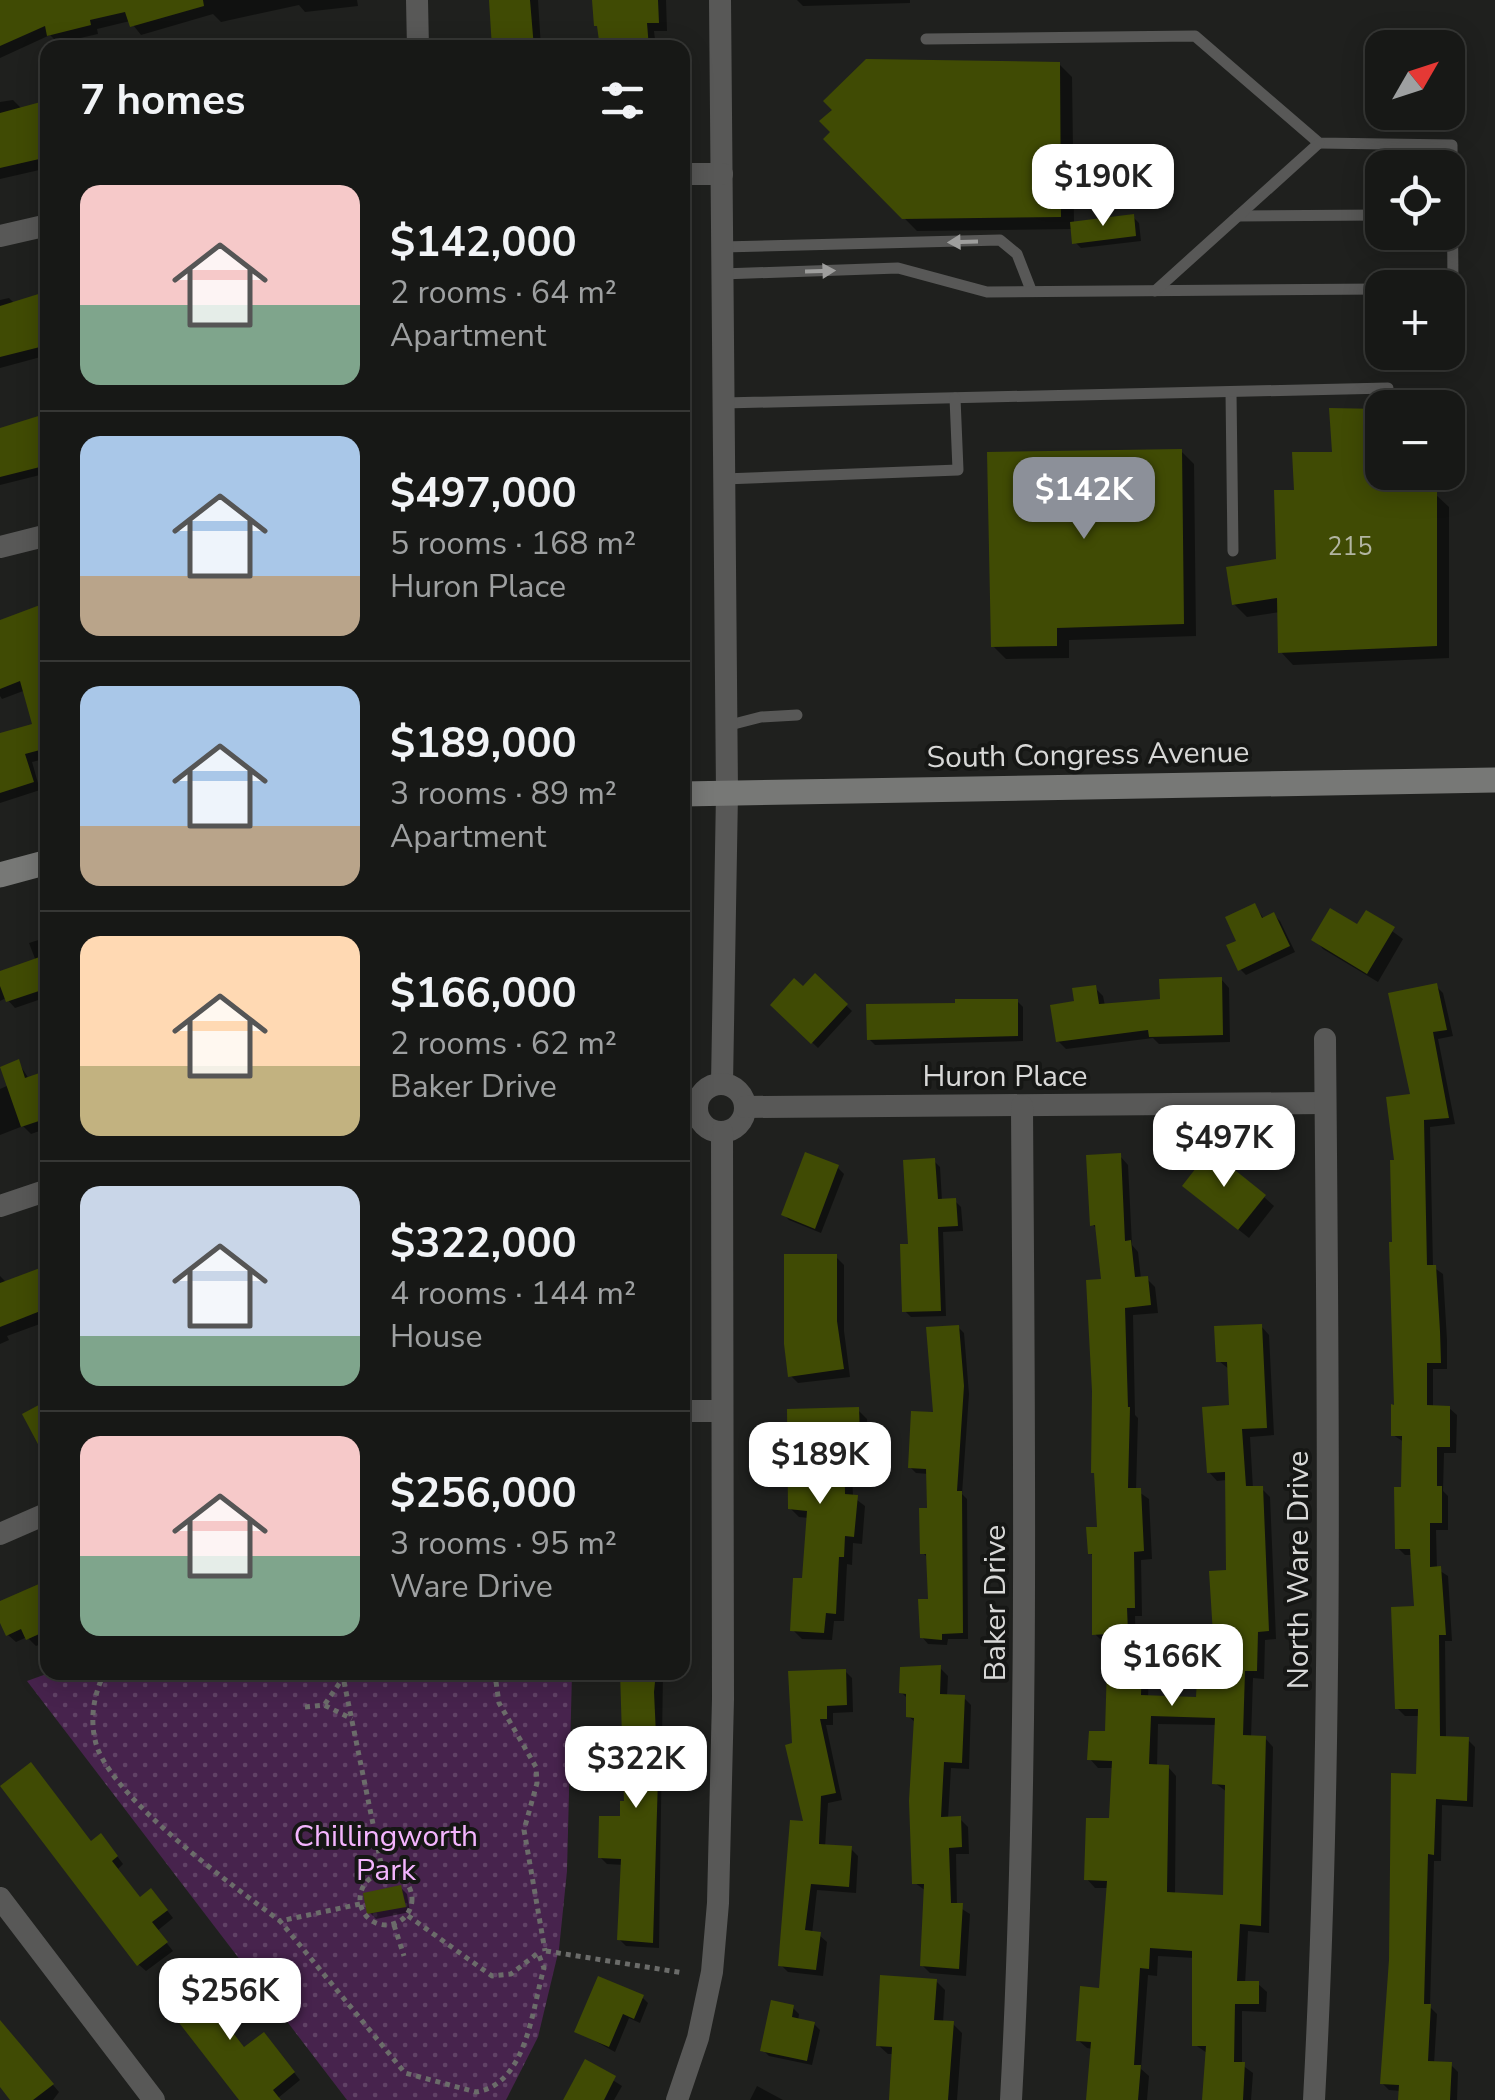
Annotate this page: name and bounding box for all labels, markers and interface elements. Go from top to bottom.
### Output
north arrow [1365,30,1465,130]
map controls [1365,30,1465,490]
text: 7 homes [80,72,245,129]
icon: filters [595,73,650,128]
pin: $190K [1033,144,1173,229]
button: locate [1365,150,1465,250]
text: $190K [1054,155,1152,198]
text: $142,000 [390,214,577,271]
icon: home [160,225,280,345]
one-way arrow [946,234,978,250]
one-way arrow [804,262,836,278]
button: + [1365,270,1465,370]
text: 2 rooms · 64 m² [390,271,617,314]
text: Apartment [390,314,546,357]
button: − [1365,390,1465,490]
pin: $142K [1014,457,1154,542]
text: $497,000 [390,465,577,522]
text: $142K [1035,468,1133,511]
icon: home [160,476,280,596]
text: 5 rooms · 168 m² [390,522,636,565]
house number: 215 [1327,530,1373,564]
text: Huron Place [390,565,566,608]
text: $189,000 [390,715,577,772]
icon: home [160,726,280,846]
street label: South Congress Avenue [926,732,1250,778]
text: 3 rooms · 89 m² [390,772,617,815]
text: Apartment [390,815,546,858]
text: $166,000 [390,965,577,1022]
icon: home [160,976,280,1096]
text: 2 rooms · 62 m² [390,1022,617,1065]
street label: Huron Place [923,1056,1087,1097]
text: Baker Drive [390,1065,557,1108]
pin: $497K [1154,1105,1294,1190]
text: $497K [1175,1116,1273,1159]
text: $322,000 [390,1215,577,1272]
icon: home [160,1226,280,1346]
text: 4 rooms · 144 m² [390,1272,636,1315]
text: House [390,1315,483,1358]
pin: $189K [750,1422,890,1507]
text: $189K [771,1433,869,1476]
street label: North Ware Drive [1278,1451,1319,1689]
text: $256,000 [390,1465,577,1522]
icon: home [160,1476,280,1596]
text: 3 rooms · 95 m² [390,1522,617,1565]
street label: Baker Drive [975,1525,1016,1681]
text: Ware Drive [390,1565,553,1608]
pin: $166K [1102,1624,1242,1709]
text: $166K [1123,1635,1221,1678]
pin: $322K [566,1726,706,1811]
text: $322K [587,1737,685,1780]
park label: Chillingworth Park [294,1816,478,1891]
pin: $256K [160,1958,300,2043]
text: $256K [181,1969,279,2012]

